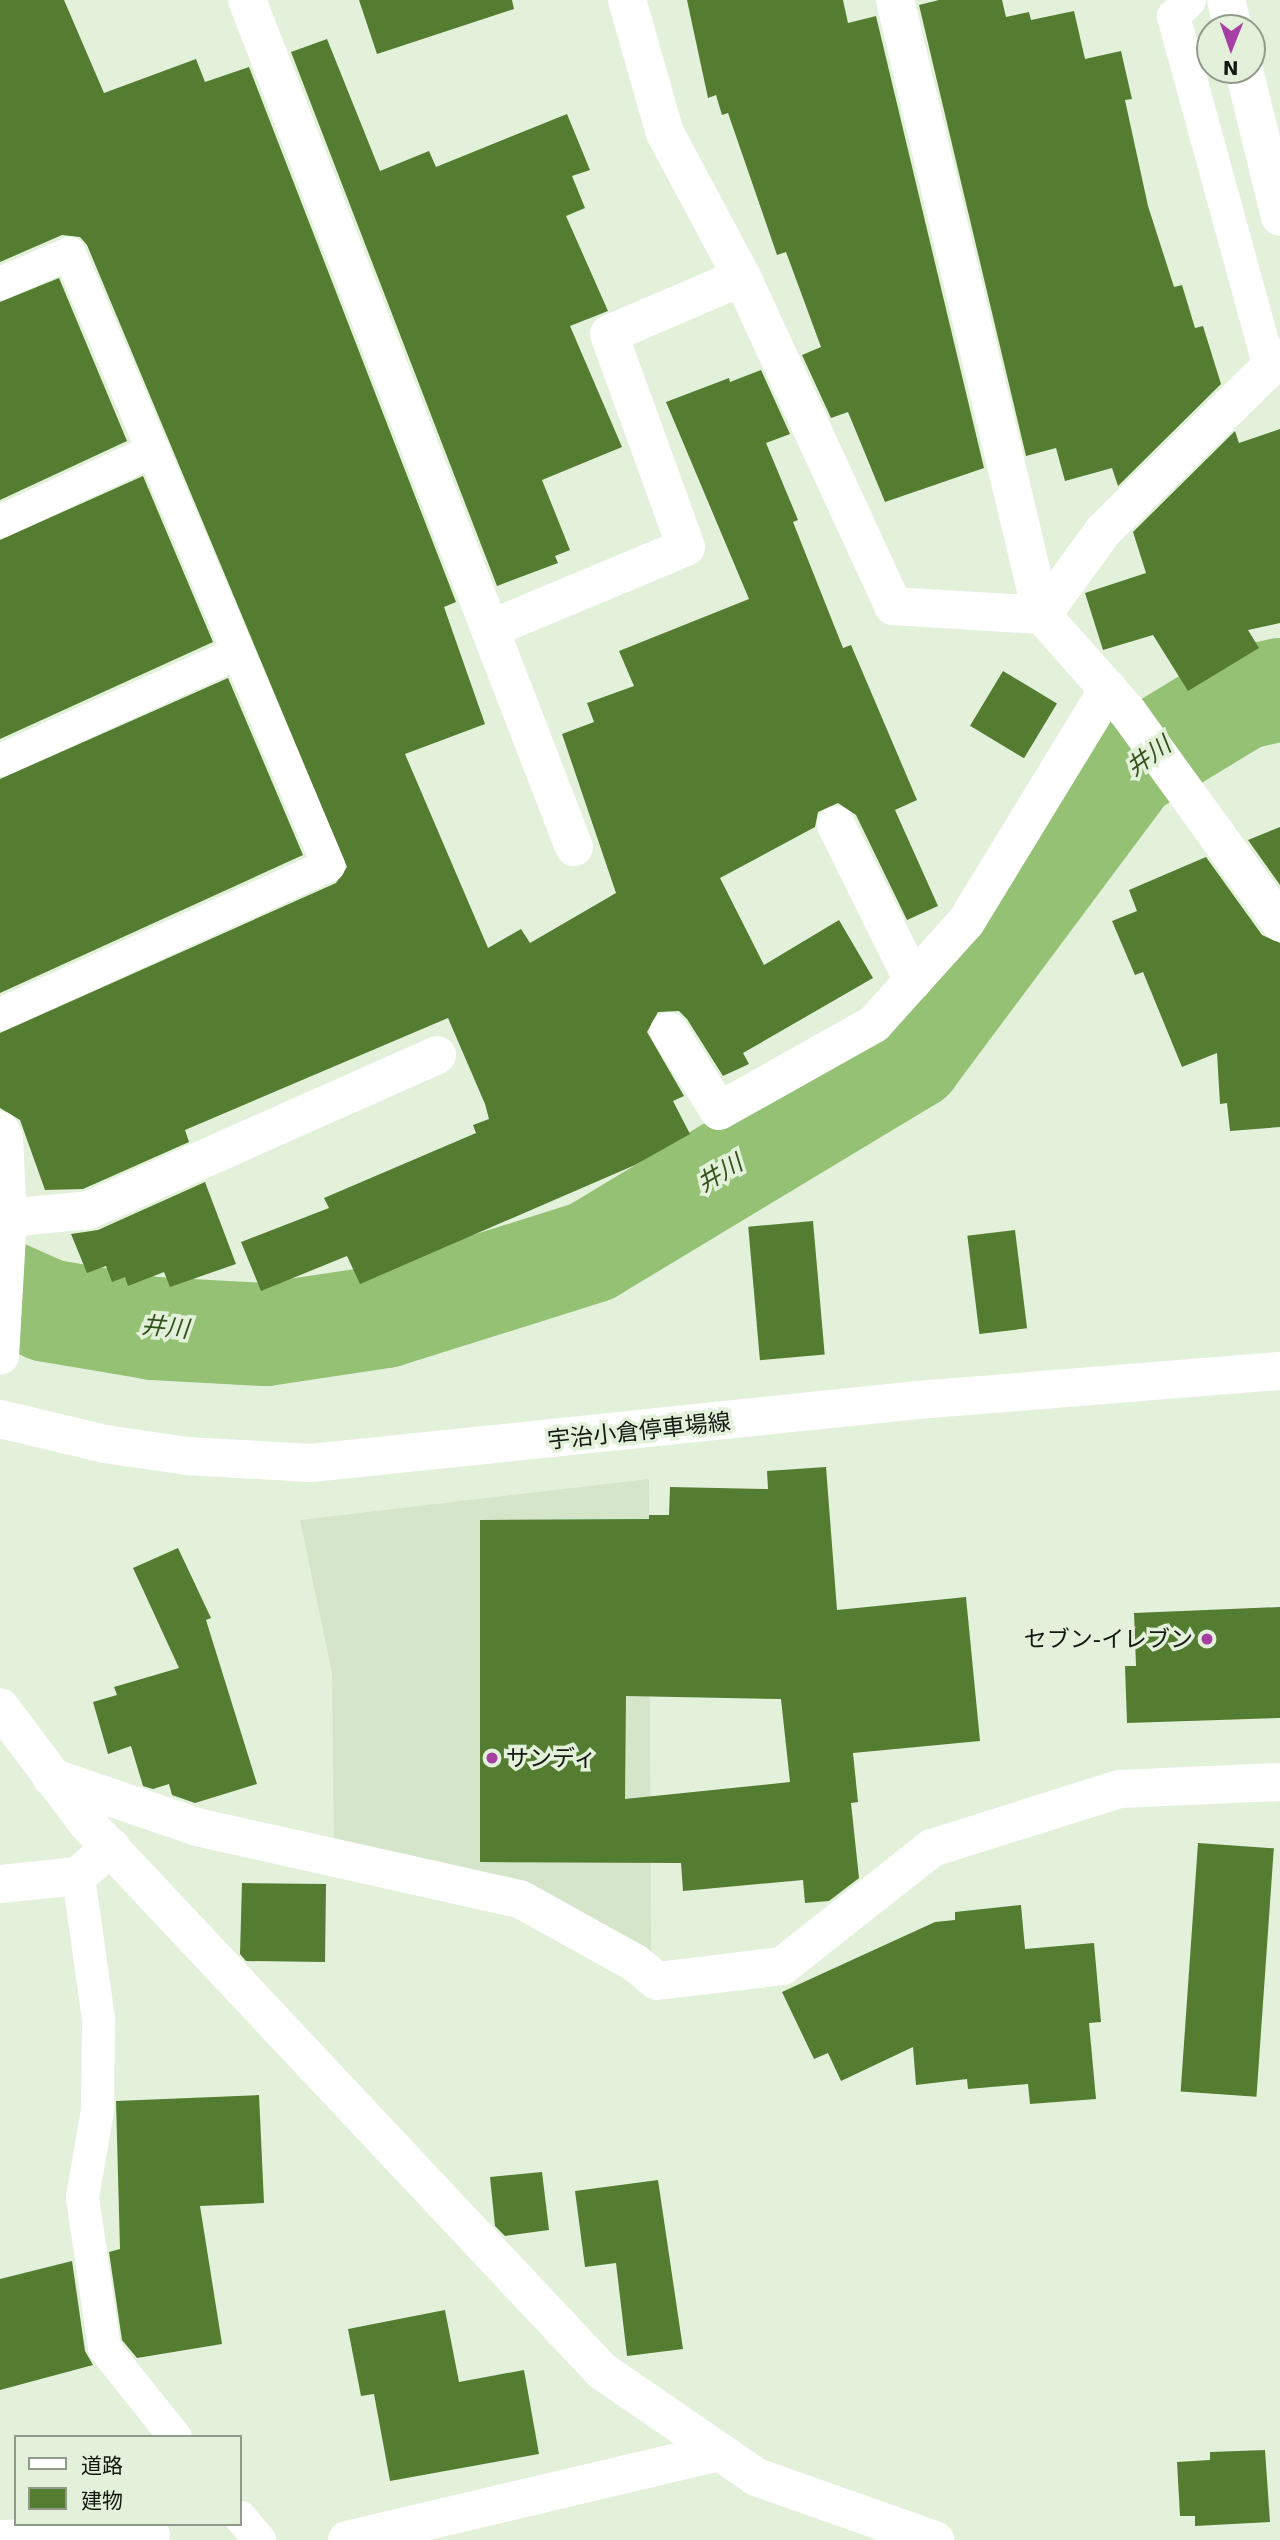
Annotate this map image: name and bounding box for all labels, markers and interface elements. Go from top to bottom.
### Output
north arrow [1196,14,1266,84]
text: N [1223,57,1239,79]
water label: 井川 [1121,731,1177,783]
water label: 井川 [692,1149,748,1199]
water label: 井川 [140,1312,190,1344]
street label: 宇治小倉停車場線 [546,1408,732,1454]
place label: セブン-イレブン [1024,1625,1193,1653]
marker: セブン-イレブン [1199,1631,1215,1647]
place label: サンディ [506,1744,598,1772]
marker: サンディ [484,1750,500,1766]
legend [14,2435,242,2526]
text: 道路 [81,2454,123,2478]
text: 建物 [81,2489,123,2513]

